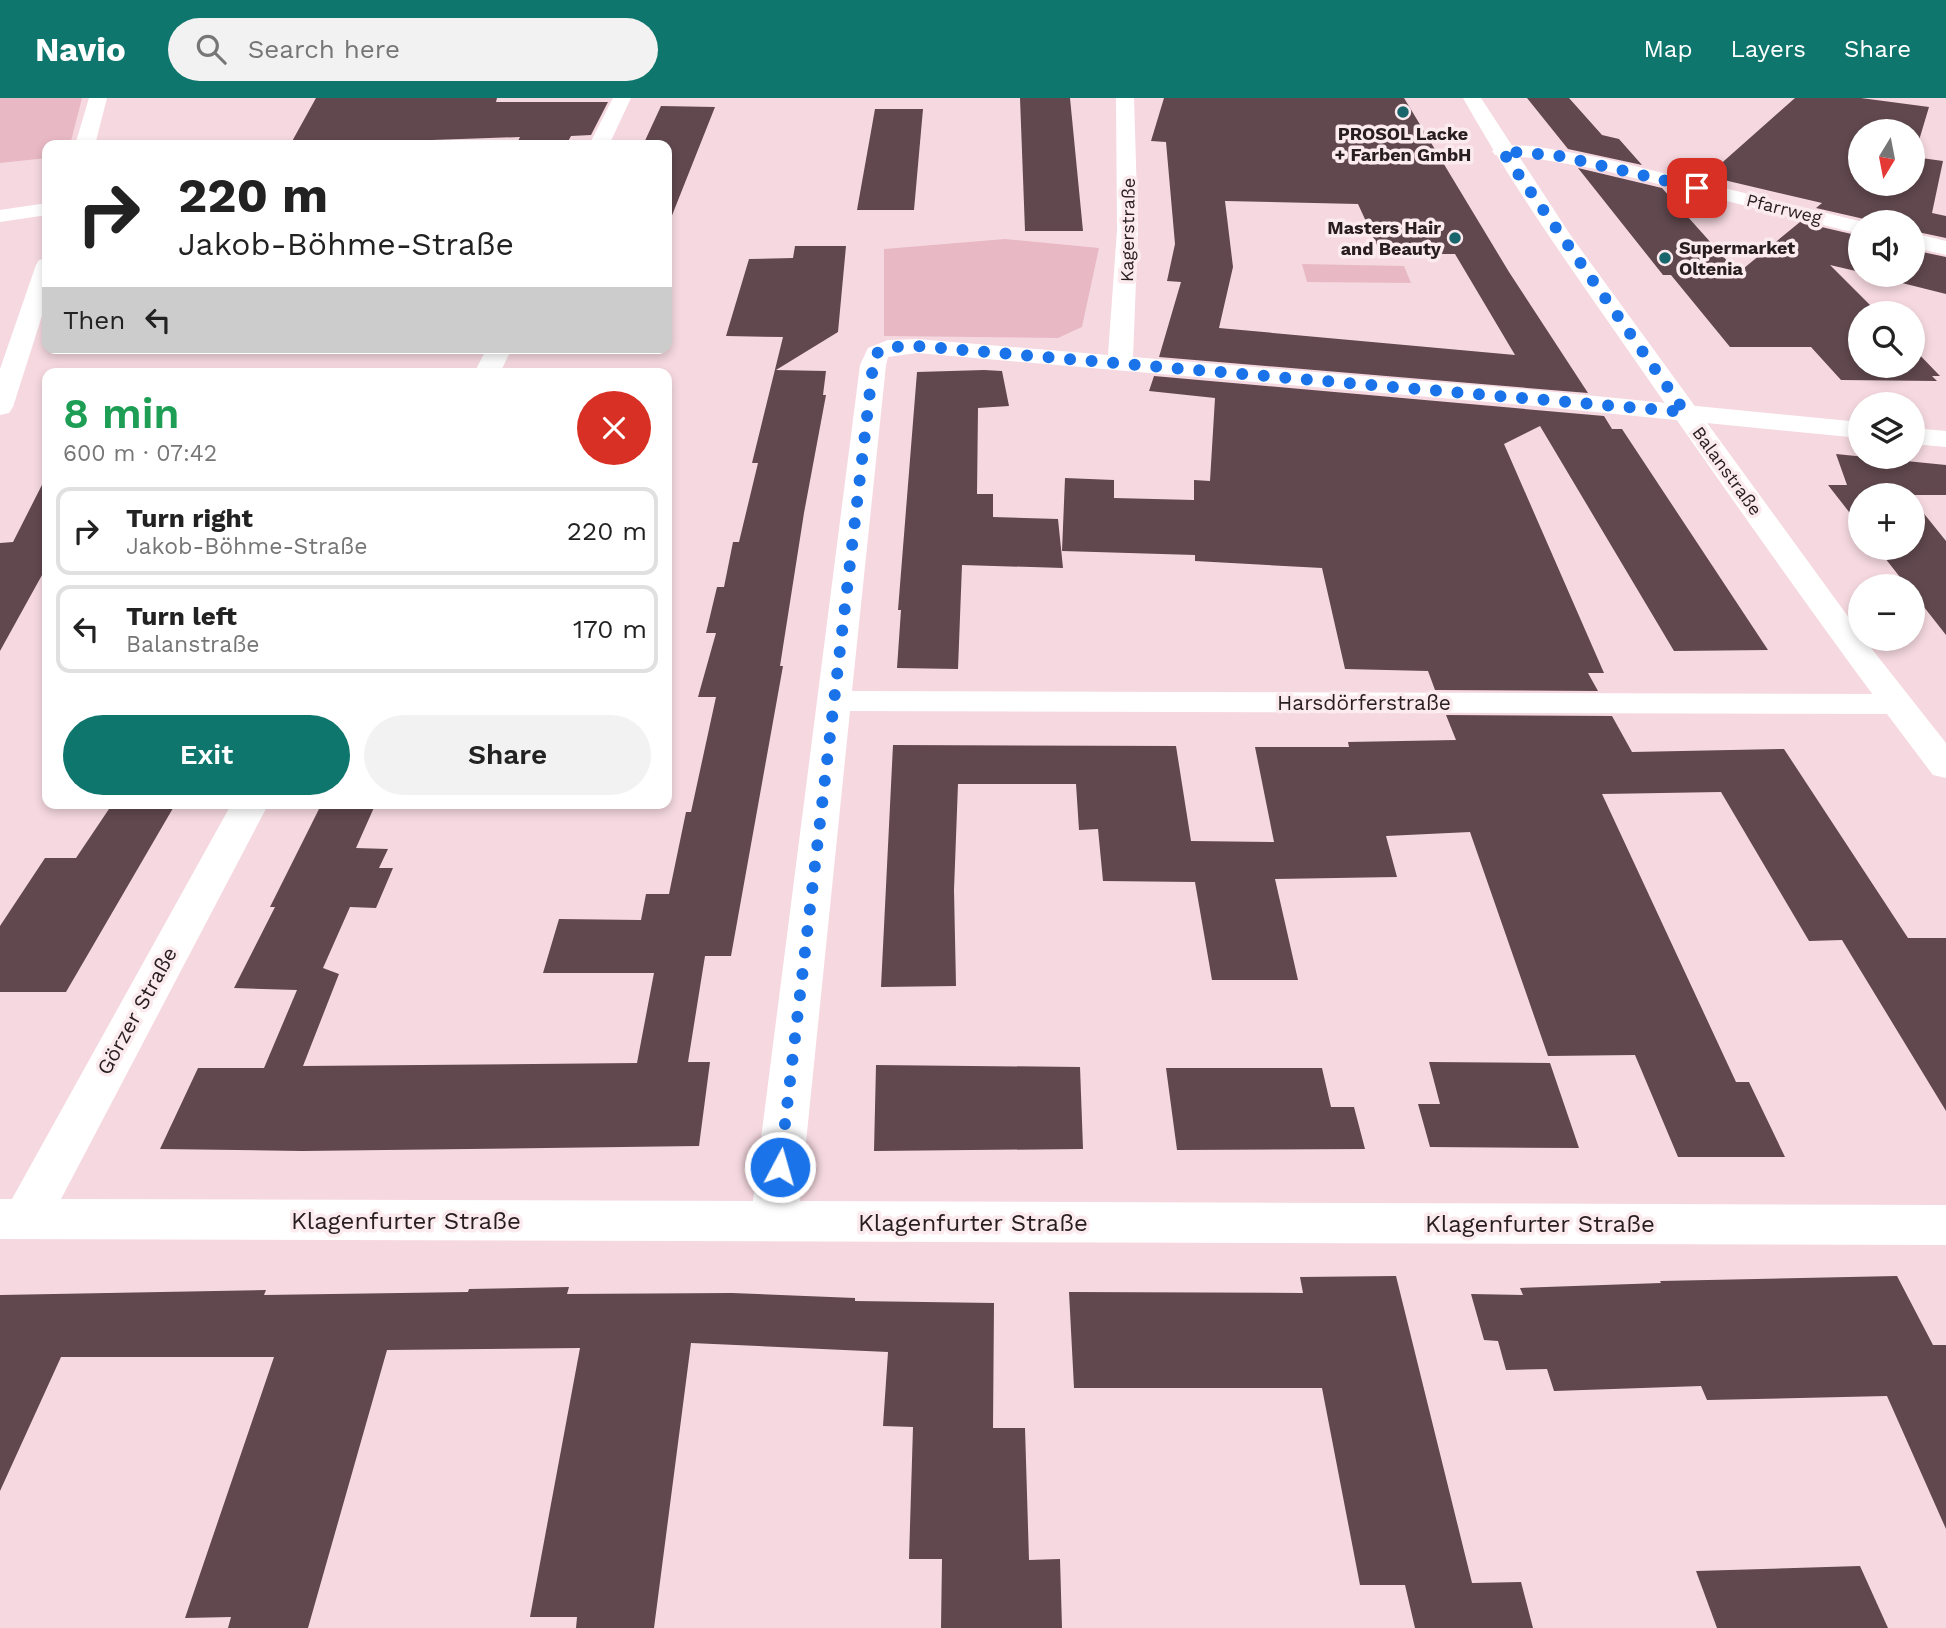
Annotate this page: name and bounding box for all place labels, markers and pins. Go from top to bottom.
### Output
marker: PROSOL Lacke + Farben GmbH [1395,104,1411,120]
place label: PROSOL Lacke + Farben GmbH [1335,123,1471,165]
pin [1667,158,1727,218]
place label: Masters Hair and Beauty [1327,217,1442,259]
marker: Masters Hair and Beauty [1447,230,1463,246]
place label: Supermarket Oltenia [1679,237,1795,279]
marker: Supermarket Oltenia [1657,250,1673,266]

